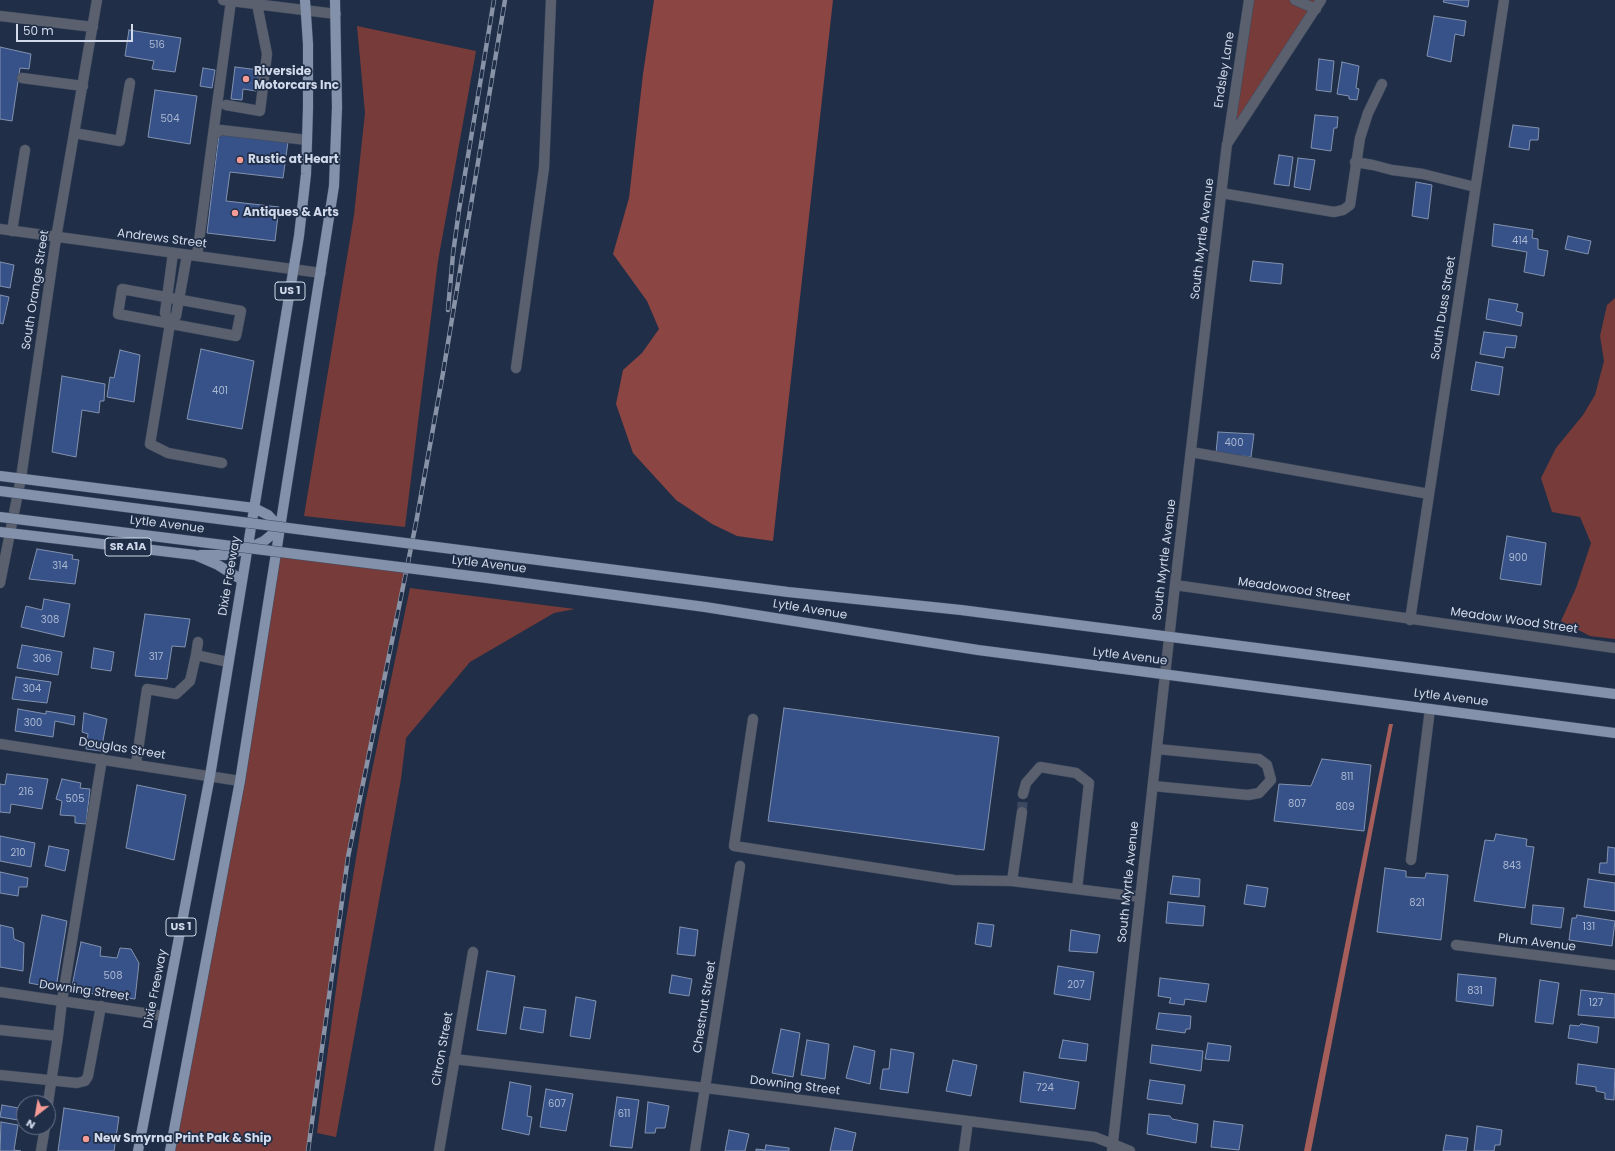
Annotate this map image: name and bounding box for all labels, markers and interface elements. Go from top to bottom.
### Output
scale bar [18,16,135,42]
text: 50 m [23,22,54,39]
street label: Endsley Lane [1212,31,1238,109]
house number: 516 [149,39,165,51]
place label: Riverside Motorcars Inc [254,65,339,93]
marker: Riverside Motorcars Inc [241,74,251,84]
house number: 504 [161,113,179,125]
place label: Rustic at Heart [248,153,339,167]
marker: Rustic at Heart [235,155,245,165]
street label: South Myrtle Avenue [1188,177,1218,301]
place label: Antiques & Arts [243,206,339,220]
marker: Antiques & Arts [230,208,240,218]
street label: Andrews Street [116,226,208,252]
street label: South Orange Street [19,229,53,351]
house number: 414 [1512,235,1528,247]
street label: South Duss Street [1429,255,1459,361]
road number: US 1 [275,282,305,300]
house number: 401 [212,385,228,397]
house number: 400 [1225,437,1243,449]
street label: South Myrtle Avenue [1150,498,1180,622]
street label: Lytle Avenue [129,513,205,537]
street label: Dixie Freeway [216,535,244,617]
road number: SR A1A [105,538,151,556]
house number: 900 [1509,552,1527,564]
street label: Lytle Avenue [451,553,527,577]
house number: 314 [52,560,68,572]
street label: Meadowood Street [1237,575,1351,605]
street label: Lytle Avenue [772,597,848,623]
street label: Meadow Wood Street [1450,605,1578,637]
house number: 308 [41,614,59,626]
street label: Lytle Avenue [1092,645,1168,669]
house number: 317 [149,651,163,663]
house number: 306 [33,653,51,665]
house number: 304 [23,683,41,695]
street label: Lytle Avenue [1413,686,1489,710]
house number: 300 [24,717,42,729]
street label: Douglas Street [78,735,166,763]
house number: 811 [1341,771,1353,783]
house number: 216 [18,786,34,798]
house number: 505 [66,793,84,805]
house number: 807 [1288,798,1306,810]
house number: 809 [1336,801,1354,813]
street label: South Myrtle Avenue [1115,820,1143,944]
house number: 210 [10,847,26,859]
house number: 843 [1503,860,1521,872]
house number: 821 [1409,897,1425,909]
road number: US 1 [166,918,196,936]
house number: 131 [1583,921,1595,933]
street label: Plum Avenue [1497,931,1577,955]
street label: Dixie Freeway [141,948,171,1030]
street label: Chestnut Street [691,960,719,1054]
house number: 508 [104,970,122,982]
street label: Downing Street [38,978,130,1004]
house number: 207 [1067,979,1085,991]
house number: 831 [1467,985,1483,997]
house number: 127 [1589,997,1603,1009]
street label: Citron Street [429,1011,457,1087]
street label: Downing Street [749,1073,841,1099]
house number: 724 [1036,1082,1054,1094]
north arrow [16,1095,56,1135]
house number: 607 [548,1098,566,1110]
house number: 611 [618,1108,630,1120]
text: N [23,1115,38,1133]
place label: New Smyrna Print Pak & Ship [94,1132,271,1146]
marker: New Smyrna Print Pak & Ship [81,1134,91,1144]

